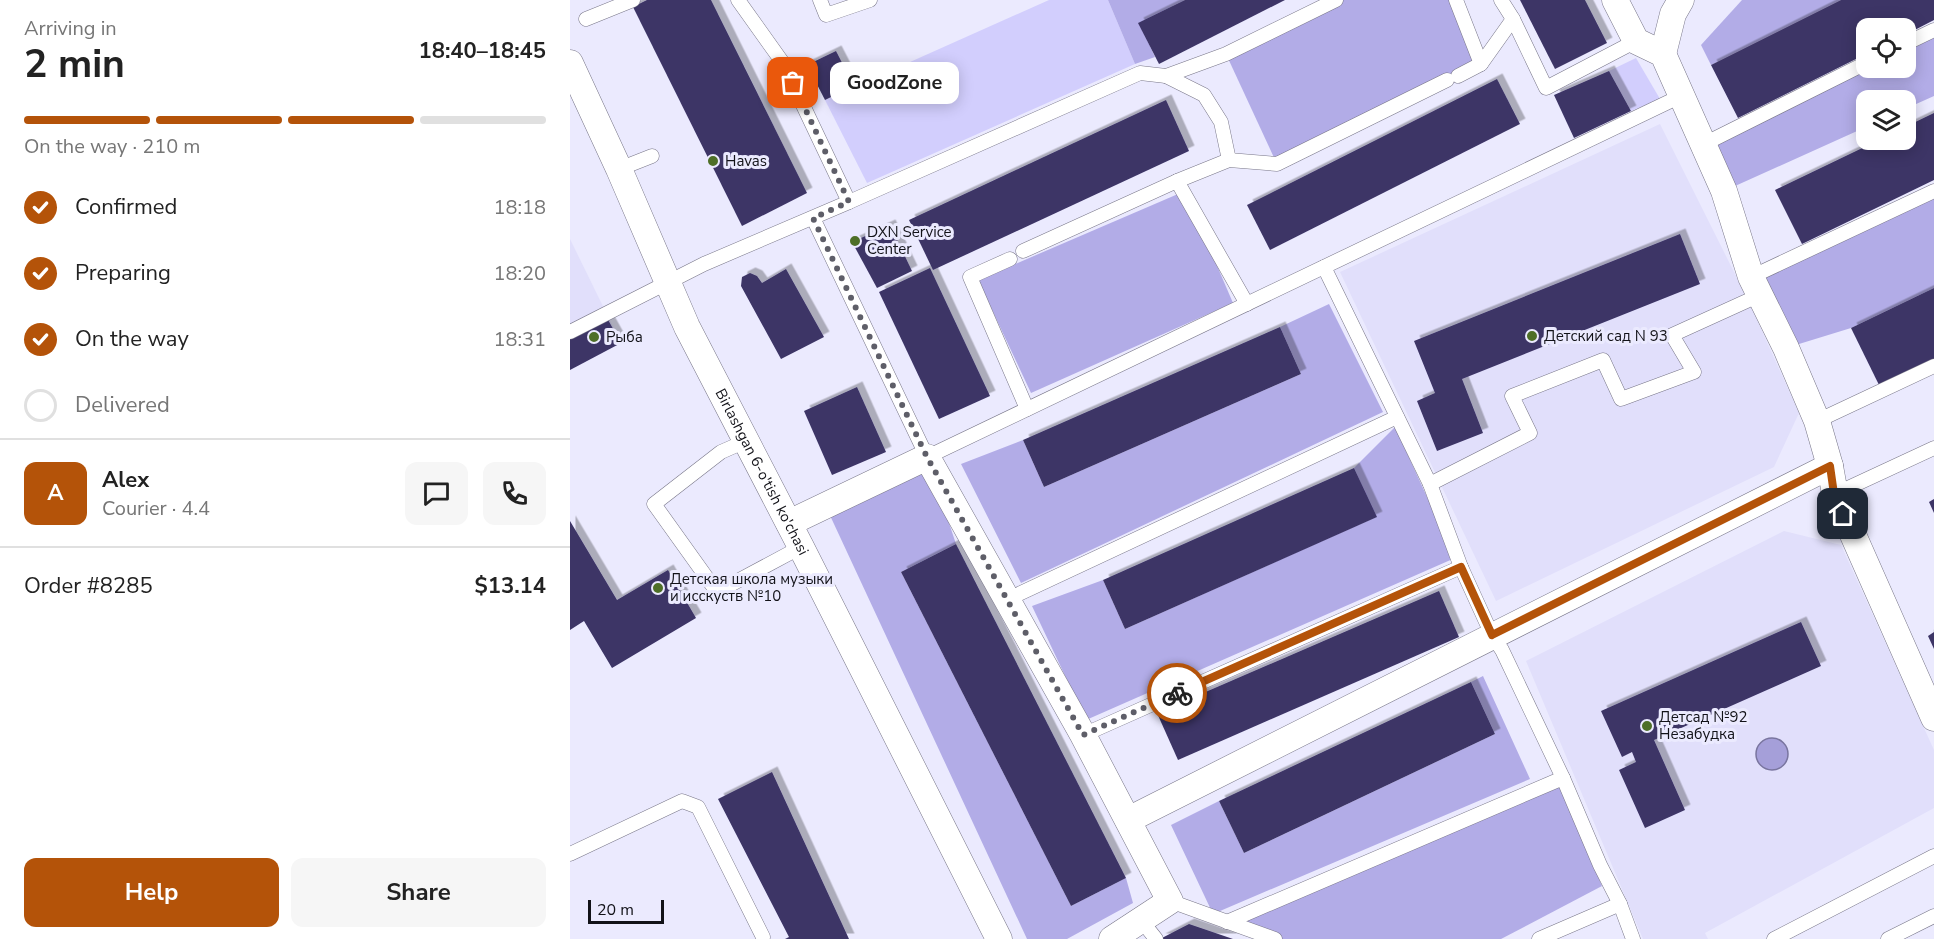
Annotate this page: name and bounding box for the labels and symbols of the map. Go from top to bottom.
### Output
pin [767,57,818,108]
callout: GoodZone [829,62,958,104]
place label: Havas [725,151,767,171]
marker: Havas [706,154,720,168]
place label: DXN Service Center [867,222,951,259]
marker: DXN Service Center [848,234,862,248]
place label: Детский сад N 93 [1544,326,1668,346]
place label: Рыба [606,327,643,347]
marker: Детский сад N 93 [1525,329,1539,343]
marker: Рыба [587,330,601,344]
street label: Birlashgan 6-o'tish ko'chasi [711,385,814,559]
pin [1817,488,1868,539]
place label: Детская школа музыки и исскуств №10 [670,569,833,606]
marker: Детская школа музыки и исскуств №10 [651,581,665,595]
courier [1147,663,1207,723]
place label: Детсад №92 Незабудка [1659,707,1748,744]
marker: Детсад №92 Незабудка [1640,719,1654,733]
scale bar [588,897,664,924]

